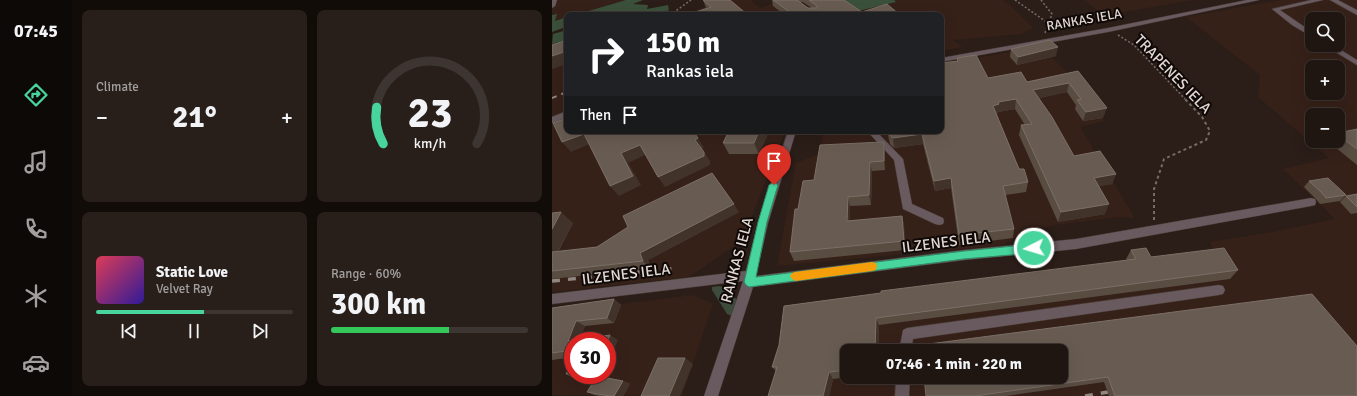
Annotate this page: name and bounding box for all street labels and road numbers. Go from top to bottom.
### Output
street label: RANKAS IELA [1045,5,1123,34]
street label: TRAPENES IELA [1131,31,1215,117]
street label: RANKAS IELA [717,215,757,305]
street label: ILZENES IELA [901,228,991,256]
street label: ILZENES IELA [581,260,671,288]

